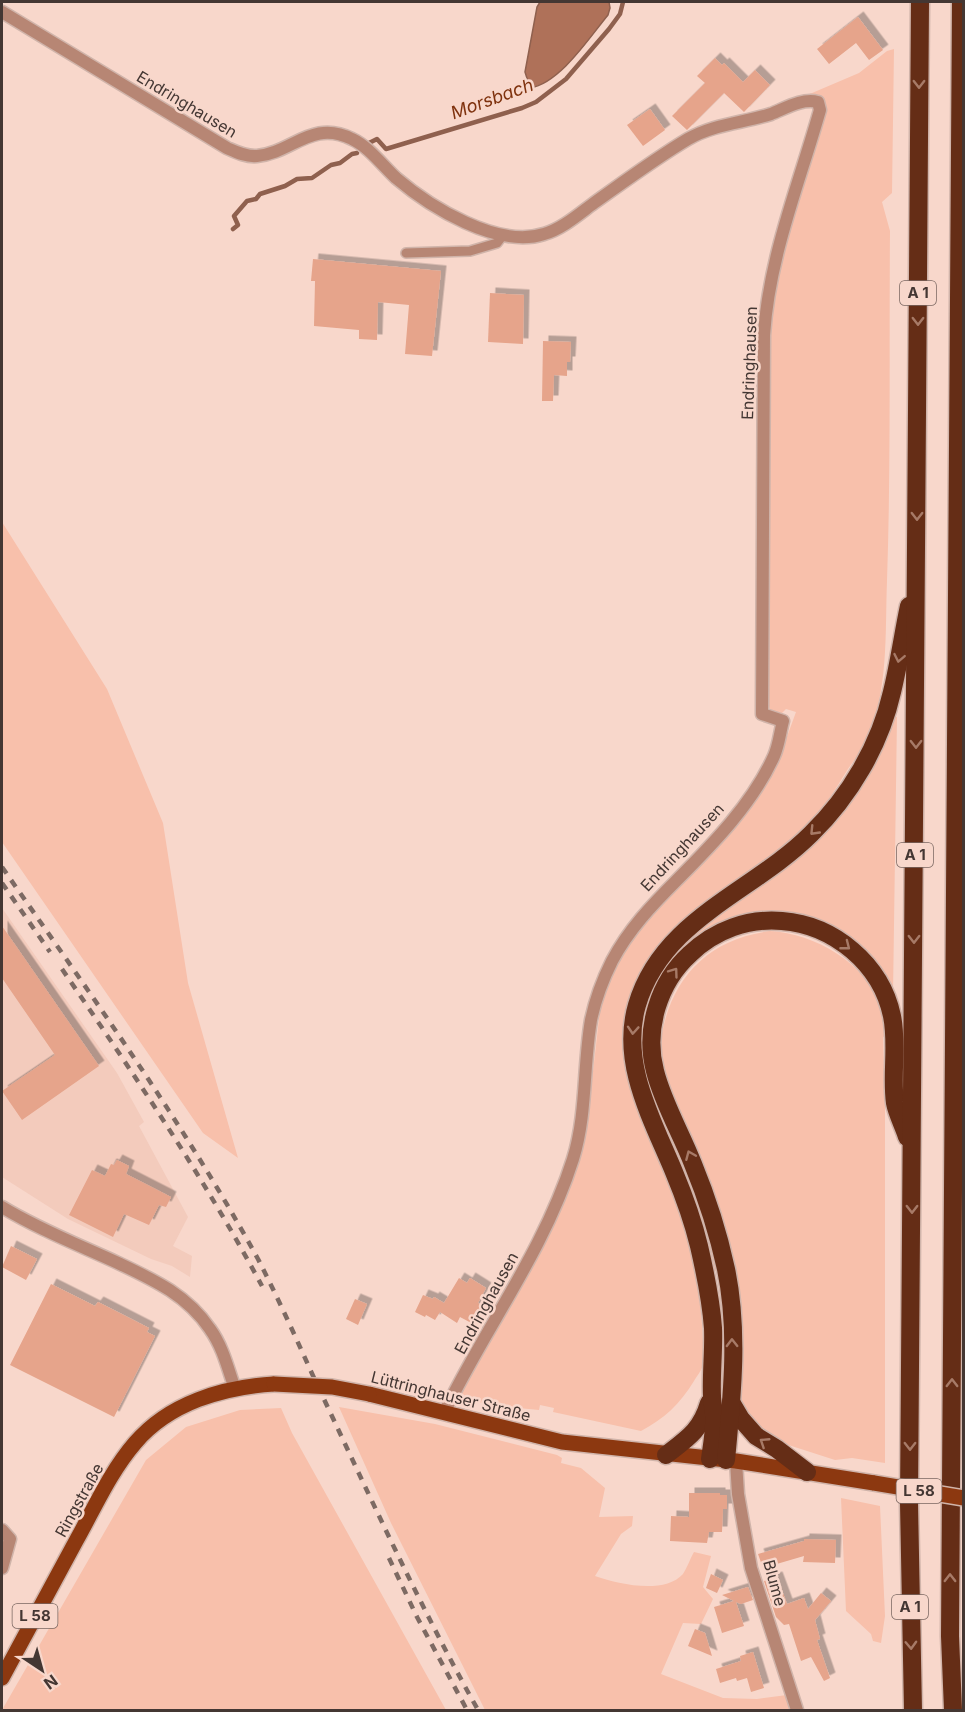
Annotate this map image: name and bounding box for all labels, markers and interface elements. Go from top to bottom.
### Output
street label: Endringhausen [133,66,241,142]
water label: Morsbach [448,74,536,123]
one-way arrow [913,80,925,89]
road number: A 1 [900,281,936,305]
street label: Endringhausen [737,306,761,420]
one-way arrow [912,317,924,326]
one-way arrow [911,512,923,521]
one-way arrow [893,653,906,663]
one-way arrow [910,740,922,749]
street label: Endringhausen [636,799,728,895]
one-way arrow [811,823,822,834]
road number: A 1 [897,843,933,867]
one-way arrow [908,935,920,944]
one-way arrow [840,938,851,949]
one-way arrow [667,967,678,978]
one-way arrow [627,1025,640,1034]
one-way arrow [685,1150,697,1161]
one-way arrow [906,1204,918,1213]
street label: Endringhausen [450,1249,522,1357]
one-way arrow [726,1339,738,1348]
street label: Lüttringhauser Straße [369,1366,533,1426]
one-way arrow [946,1378,958,1387]
one-way arrow [760,1437,770,1449]
one-way arrow [904,1441,916,1450]
street label: Ringstraße [51,1460,107,1540]
road number: L 58 [896,1479,942,1503]
street label: Blume [759,1558,791,1608]
one-way arrow [944,1573,956,1582]
road number: A 1 [892,1595,928,1619]
road number: L 58 [12,1604,57,1628]
north arrow [12,1640,72,1700]
one-way arrow [904,1641,917,1650]
text: N [40,1670,62,1694]

